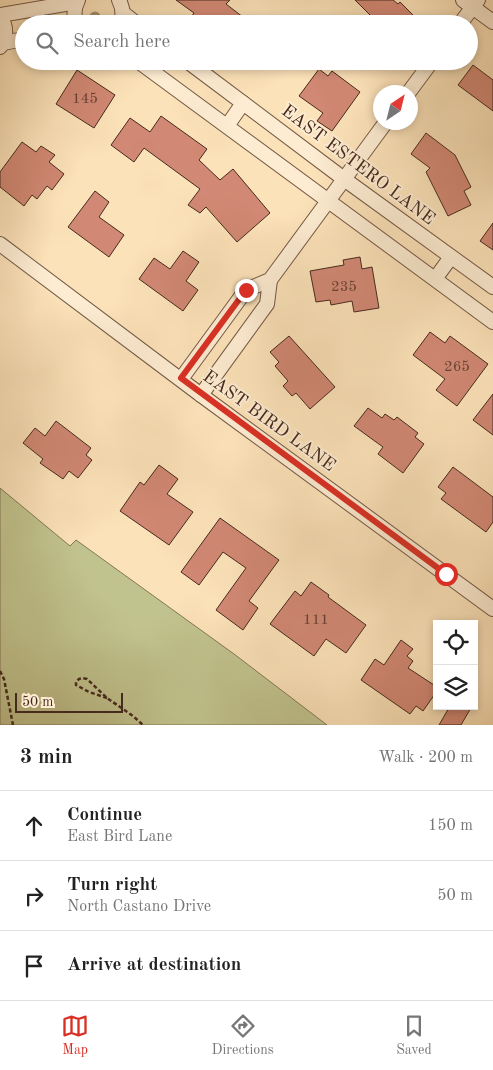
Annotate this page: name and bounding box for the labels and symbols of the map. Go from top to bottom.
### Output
north arrow [373,85,418,130]
house number: 145 [72,92,98,107]
street label: EAST ESTERO LANE [278,102,438,228]
route end [235,279,258,302]
house number: 235 [331,280,357,295]
house number: 265 [444,360,470,375]
street label: EAST BIRD LANE [199,367,339,475]
route start [435,563,458,586]
house number: 111 [303,613,329,628]
scale bar [15,690,122,713]

